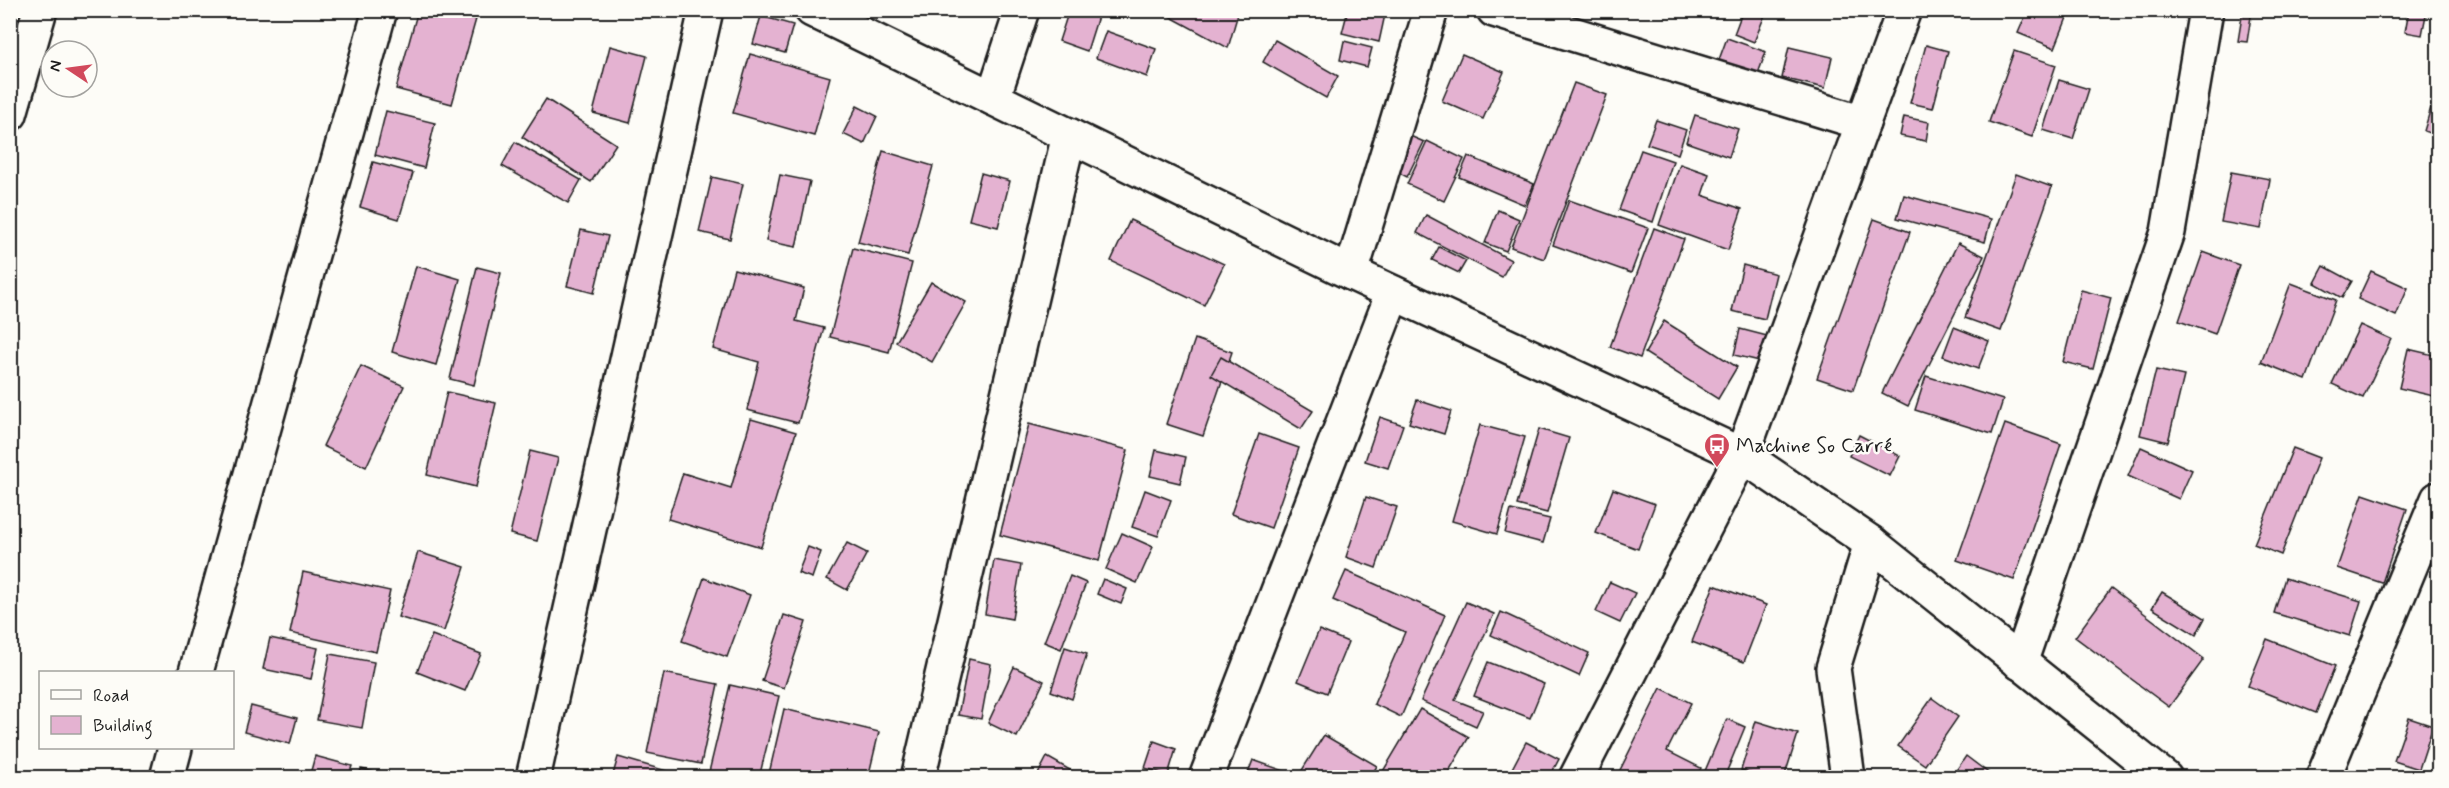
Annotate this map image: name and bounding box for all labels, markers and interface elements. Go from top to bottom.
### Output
north arrow [39,39,99,99]
text: N [44,58,67,74]
bus stop icon: Machine So Carré [1702,431,1732,469]
place label: Machine So Carré [1736,432,1892,460]
legend [39,671,234,749]
text: Road [93,684,129,708]
text: Building [93,714,153,740]

